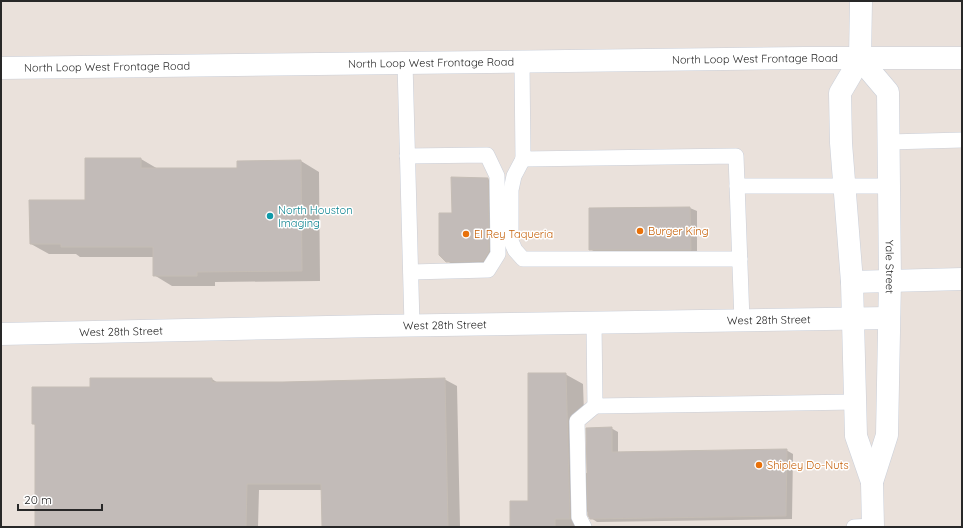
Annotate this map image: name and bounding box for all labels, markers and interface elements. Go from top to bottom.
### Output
street label: North Loop West Frontage Road [672,51,838,67]
street label: North Loop West Frontage Road [348,55,514,71]
street label: North Loop West Frontage Road [24,59,190,75]
place label: North Houston Imaging [278,203,353,230]
marker: North Houston Imaging [265,211,275,221]
place label: Burger King [648,224,709,238]
marker: Burger King [635,226,645,236]
place label: El Rey Taqueria [474,227,553,241]
marker: El Rey Taqueria [461,229,471,239]
street label: Yale Street [883,240,897,294]
street label: West 28th Street [727,312,811,328]
street label: West 28th Street [403,317,487,333]
street label: West 28th Street [79,324,163,339]
place label: Shipley Do-Nuts [767,458,849,472]
marker: Shipley Do-Nuts [754,460,764,470]
scale bar [18,486,102,512]
text: 20 m [24,492,52,507]

